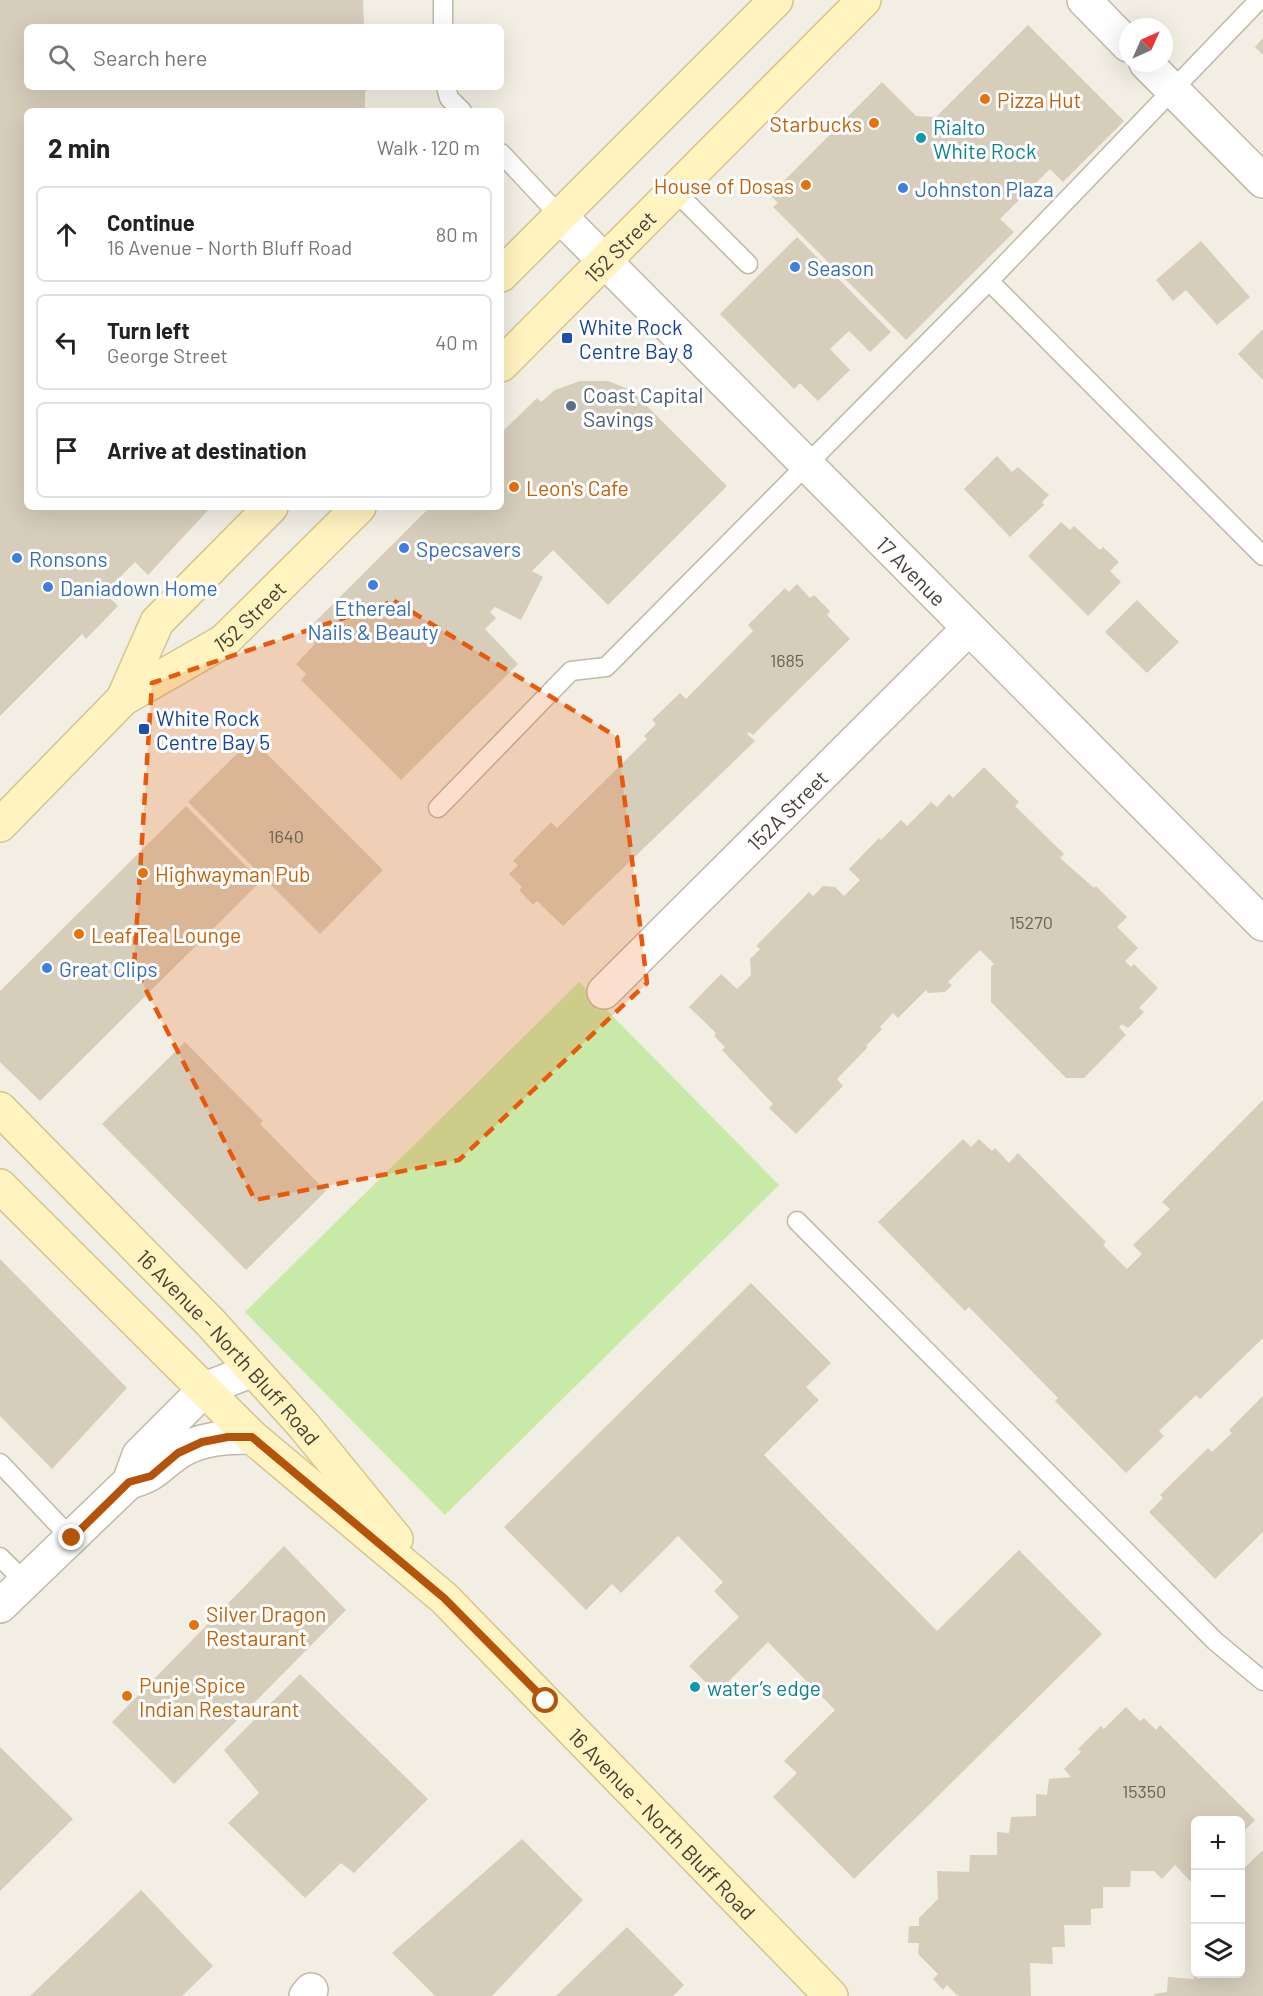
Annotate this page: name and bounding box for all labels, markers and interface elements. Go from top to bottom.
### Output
north arrow [1119,18,1173,72]
search box [24,24,504,90]
icon: search [45,41,78,74]
text: Search here [93,44,207,70]
place label: Pizza Hut [997,87,1081,112]
marker: Pizza Hut [978,92,992,106]
place label: Starbucks [770,111,862,136]
place label: Rialto White Rock [933,114,1037,163]
marker: Starbucks [867,116,881,130]
marker: Rialto White Rock [914,131,928,145]
text: 2 min [48,132,110,163]
text: Walk · 120 m [377,135,480,159]
place label: House of Dosas [654,173,794,198]
place label: Johnston Plaza [915,176,1054,201]
marker: House of Dosas [799,178,813,192]
marker: Johnston Plaza [896,181,910,195]
street label: 152 Street [579,205,660,287]
text: Continue [107,209,195,235]
icon: ahead [50,218,83,251]
text: 80 m [436,222,478,246]
text: 16 Avenue - North Bluff Road [107,235,352,259]
place label: Season [807,255,874,280]
marker: Season [788,260,802,274]
place label: White Rock Centre Bay 8 [579,314,693,363]
text: Turn left [107,317,190,343]
icon: left [50,326,83,359]
text: 40 m [435,330,478,354]
marker: White Rock Centre Bay 8 [560,331,574,345]
text: George Street [107,343,228,367]
place label: Coast Capital Savings [583,382,703,431]
marker: Coast Capital Savings [564,399,578,413]
icon: arrive [50,434,83,467]
text: Arrive at destination [107,437,306,463]
place label: Leon's Cafe [526,475,629,500]
marker: Leon's Cafe [507,480,521,494]
street label: 17 Avenue [872,530,952,611]
place label: Specsavers [416,536,521,561]
marker: Specsavers [397,541,411,555]
place label: Ronsons [29,546,108,571]
marker: Ronsons [10,551,24,565]
place label: Daniadown Home [60,575,218,600]
street label: 152 Street [209,575,290,657]
marker: Ethereal Nails & Beauty [366,578,380,592]
marker: Daniadown Home [41,580,55,594]
place label: Ethereal Nails & Beauty [308,595,439,644]
house number: 1685 [770,649,804,671]
place label: White Rock Centre Bay 5 [156,705,270,754]
marker: White Rock Centre Bay 5 [137,722,151,736]
street label: 152A Street [741,764,832,855]
house number: 1640 [268,825,304,847]
place label: Highwayman Pub [155,861,310,886]
marker: Highwayman Pub [136,866,150,880]
house number: 15270 [1009,911,1053,933]
place label: Leaf Tea Lounge [91,922,241,947]
marker: Leaf Tea Lounge [72,927,86,941]
place label: Great Clips [59,956,158,981]
marker: Great Clips [40,961,54,975]
street label: 16 Avenue - North Bluff Road [132,1244,326,1449]
route end [58,1524,84,1550]
place label: Silver Dragon Restaurant [206,1601,326,1650]
marker: Silver Dragon Restaurant [187,1618,201,1632]
place label: Punje Spice Indian Restaurant [139,1672,299,1721]
place label: water’s edge [707,1675,821,1700]
marker: water’s edge [688,1680,702,1694]
route start [532,1687,558,1713]
marker: Punje Spice Indian Restaurant [120,1689,134,1703]
street label: 16 Avenue - North Bluff Road [564,1722,761,1924]
house number: 15350 [1122,1780,1166,1802]
map controls [1191,1816,1245,1978]
button: + [1191,1816,1245,1870]
button: − [1191,1870,1245,1924]
button: layers [1191,1924,1245,1978]

